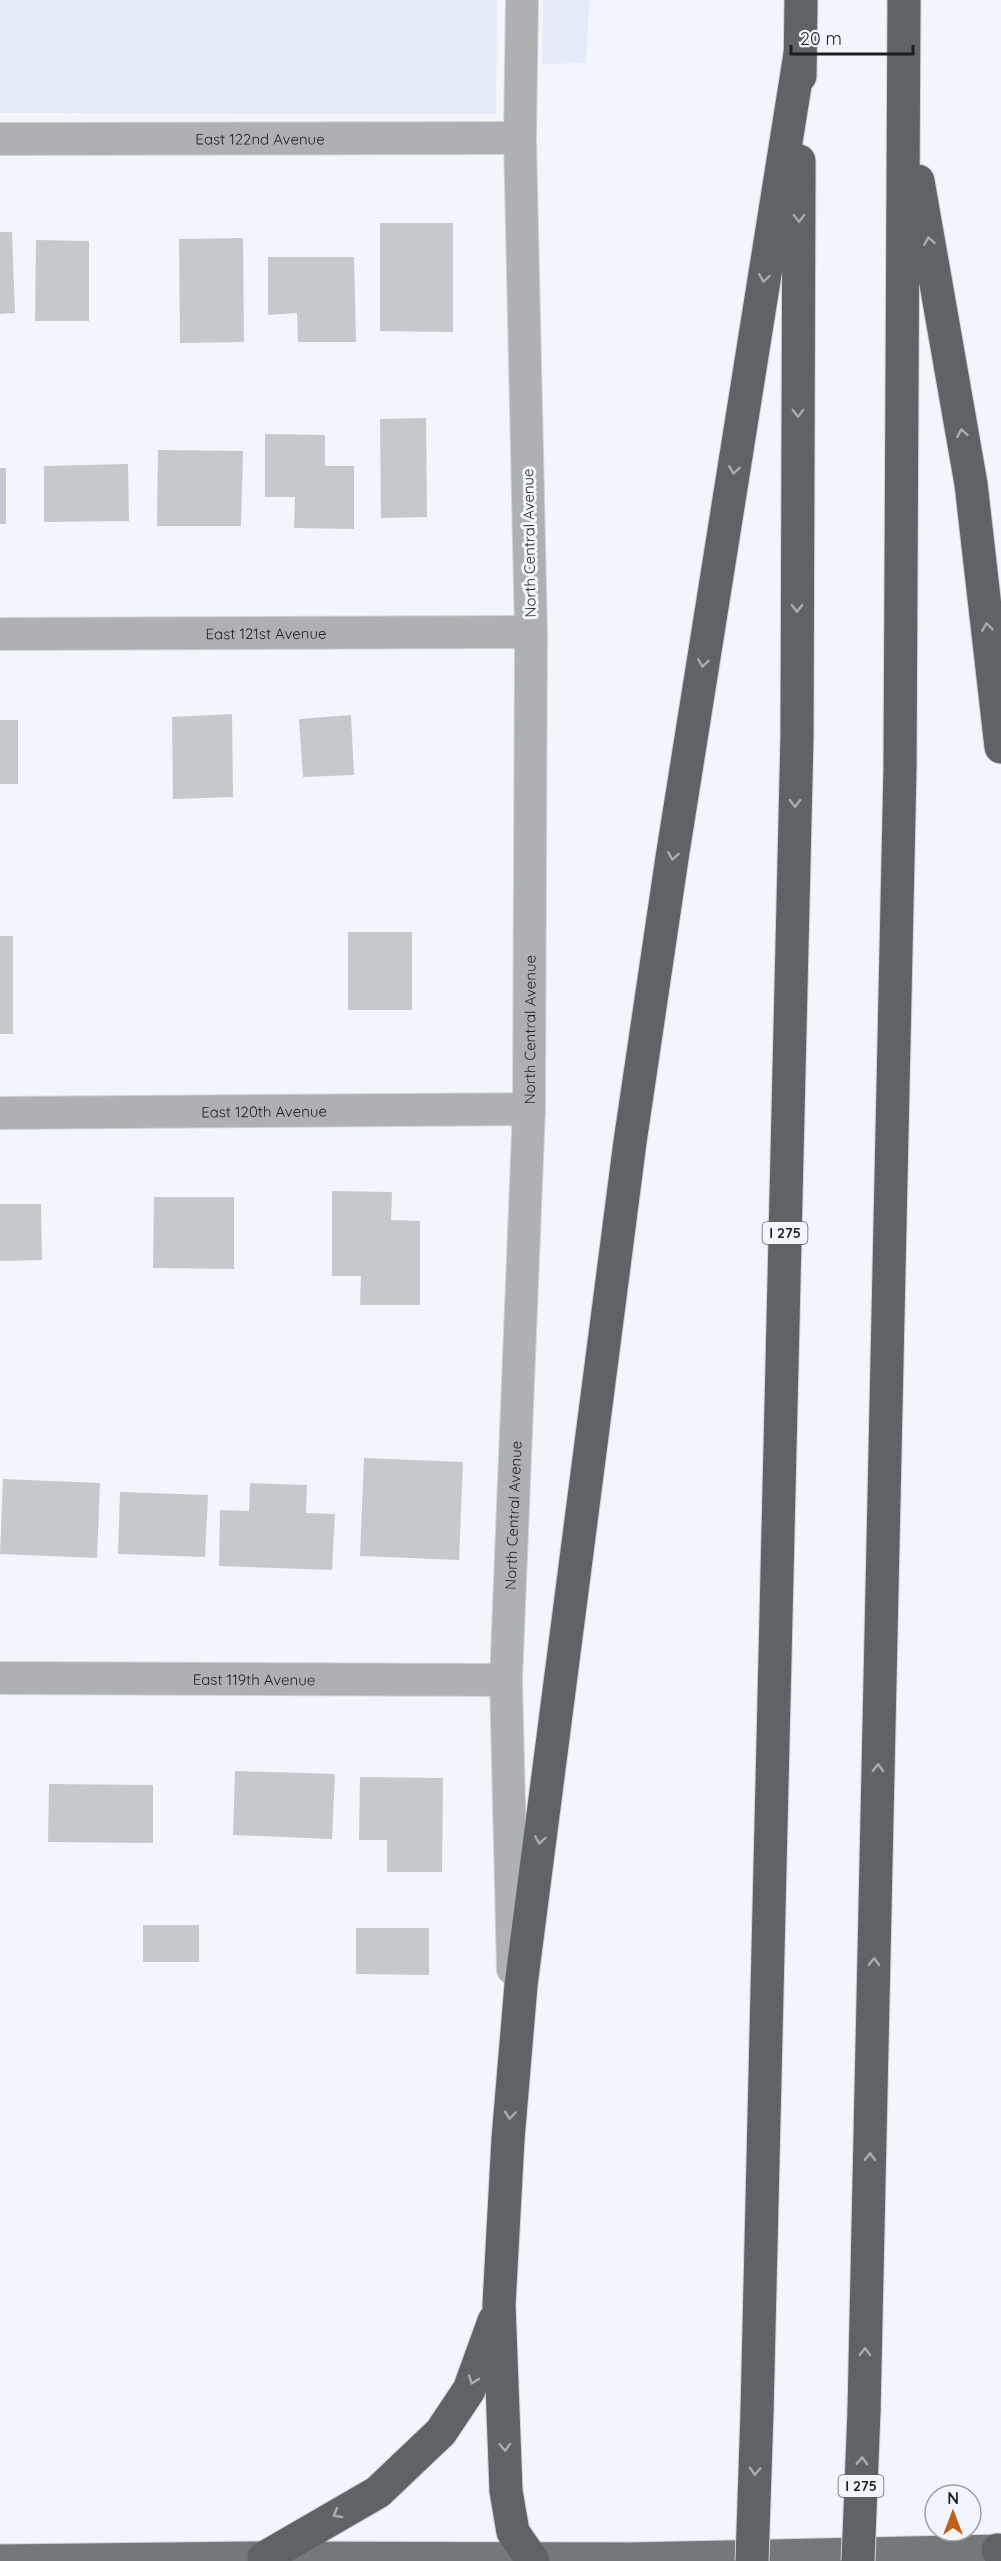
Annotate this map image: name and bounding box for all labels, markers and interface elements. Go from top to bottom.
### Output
scale bar [791,18,912,56]
text: 20 m [800,27,842,50]
street label: East 122nd Avenue [195,129,325,148]
one-way arrow [793,213,805,222]
one-way arrow [923,237,936,247]
one-way arrow [759,273,771,283]
one-way arrow [792,408,804,417]
one-way arrow [956,429,969,439]
one-way arrow [728,466,740,475]
street label: North Central Avenue [518,468,540,618]
one-way arrow [791,603,803,612]
one-way arrow [981,622,994,631]
street label: East 121st Avenue [206,623,326,643]
one-way arrow [697,658,710,668]
one-way arrow [789,798,801,807]
one-way arrow [667,851,679,860]
street label: North Central Avenue [520,955,539,1104]
street label: East 120th Avenue [201,1101,327,1121]
road number: I 275 [762,1222,808,1244]
street label: North Central Avenue [500,1440,525,1590]
street label: East 119th Avenue [193,1669,315,1689]
one-way arrow [872,1763,884,1772]
one-way arrow [534,1836,547,1845]
one-way arrow [868,1958,880,1967]
one-way arrow [504,2111,517,2120]
one-way arrow [863,2153,876,2162]
one-way arrow [859,2348,871,2357]
one-way arrow [467,2374,480,2385]
one-way arrow [498,2443,511,2452]
one-way arrow [855,2456,868,2465]
one-way arrow [748,2466,761,2475]
road number: I 275 [838,2475,884,2497]
north arrow [923,2483,983,2543]
text: N [947,2488,959,2508]
one-way arrow [333,2507,343,2518]

